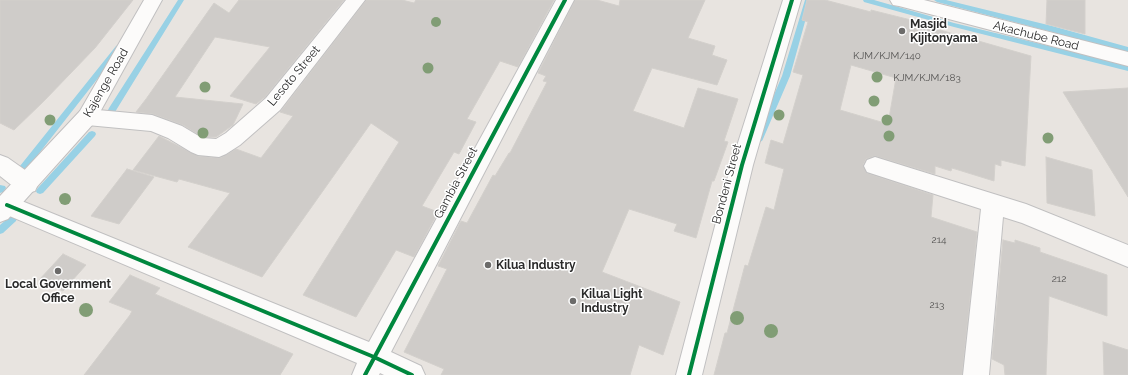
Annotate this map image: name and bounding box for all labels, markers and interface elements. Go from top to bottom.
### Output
place label: Masjid Kijitonyama [910,17,978,45]
street label: Akachube Road [992,18,1080,54]
marker: Masjid Kijitonyama [897,26,907,36]
street label: Lesoto Street [265,43,323,109]
street label: Kajenge Road [80,46,132,120]
house number: KJM/KJM/140 [853,50,921,62]
house number: KJM/KJM/183 [893,72,961,84]
street label: Bondeni Street [709,142,745,226]
street label: Gambia Street [431,145,481,221]
house number: 214 [932,234,946,246]
place label: Kilua Industry [496,258,576,272]
marker: Kilua Industry [483,260,493,270]
marker: Local Government Office [53,266,63,276]
house number: 212 [1052,273,1066,285]
place label: Local Government Office [5,277,111,305]
place label: Kilua Light Industry [581,287,643,315]
marker: Kilua Light Industry [568,296,578,306]
house number: 213 [930,299,944,311]

